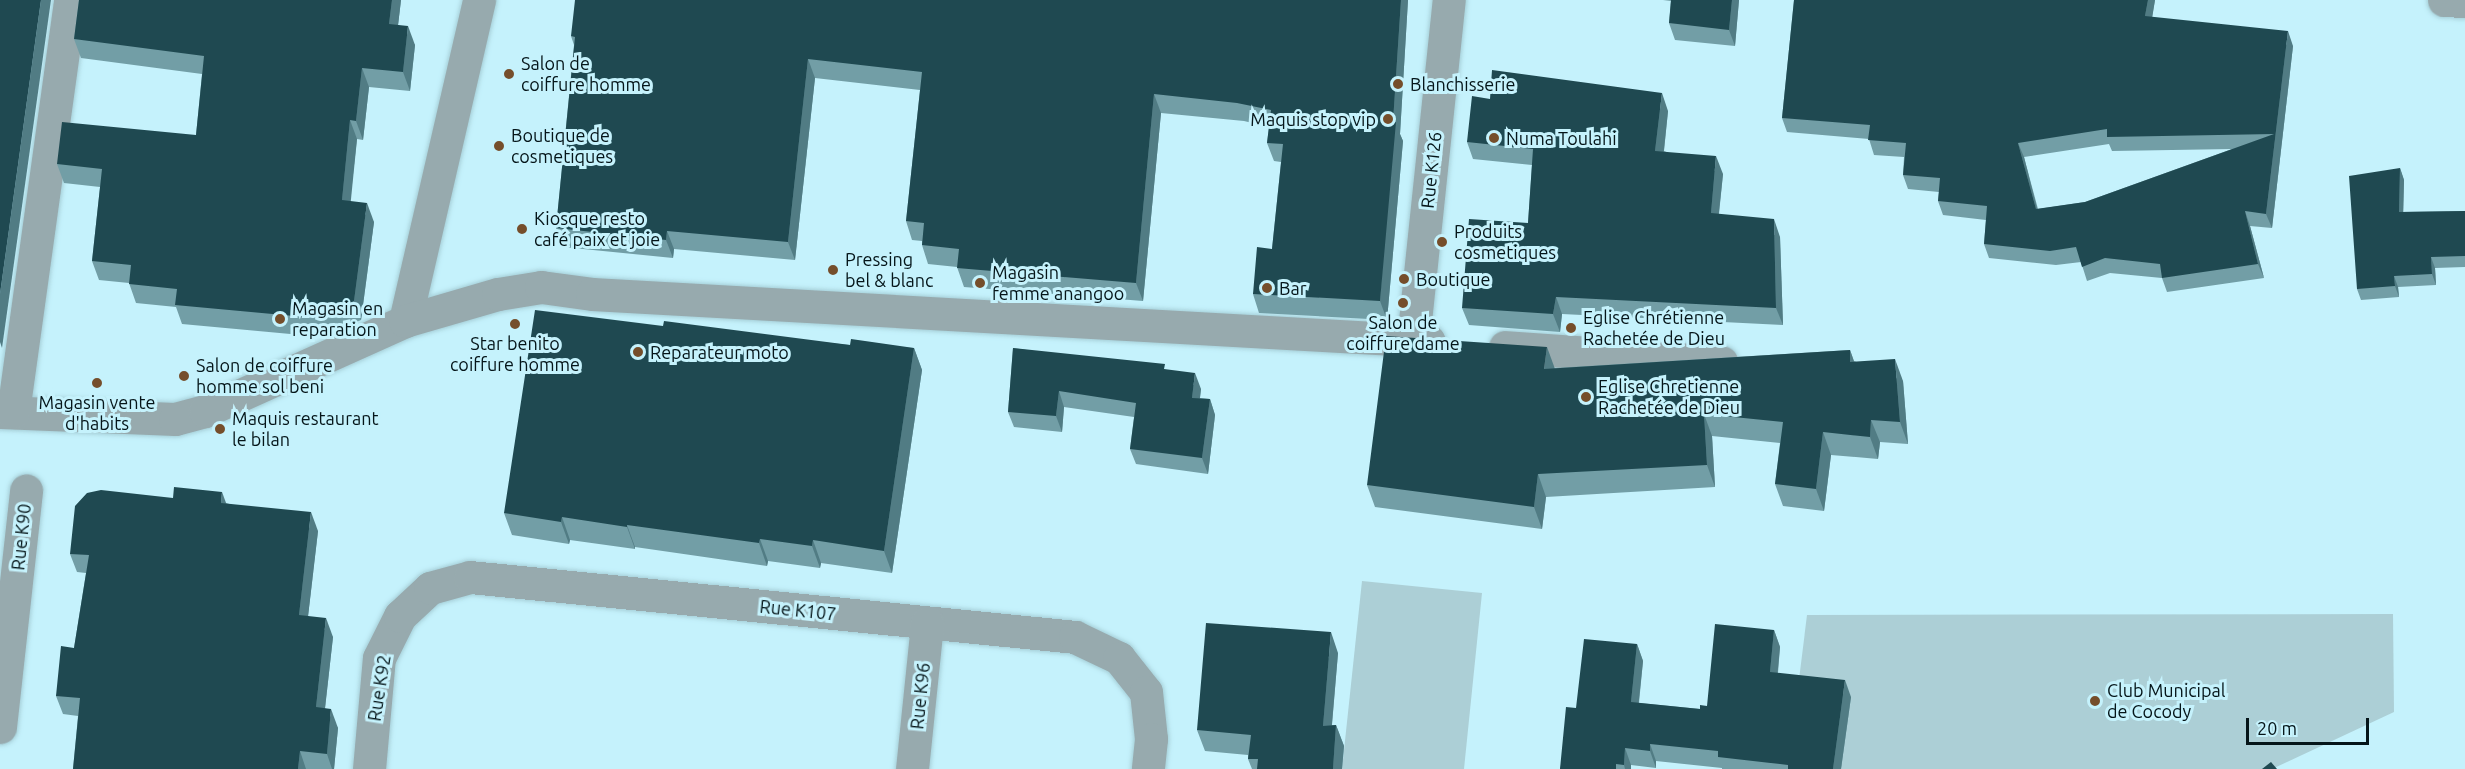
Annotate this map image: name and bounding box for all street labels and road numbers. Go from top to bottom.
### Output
street label: Rue K126 [1416,131,1446,209]
street label: Rue K90 [7,503,35,571]
street label: Rue K107 [759,595,837,625]
street label: Rue K92 [363,653,395,723]
street label: Rue K96 [906,662,934,730]

